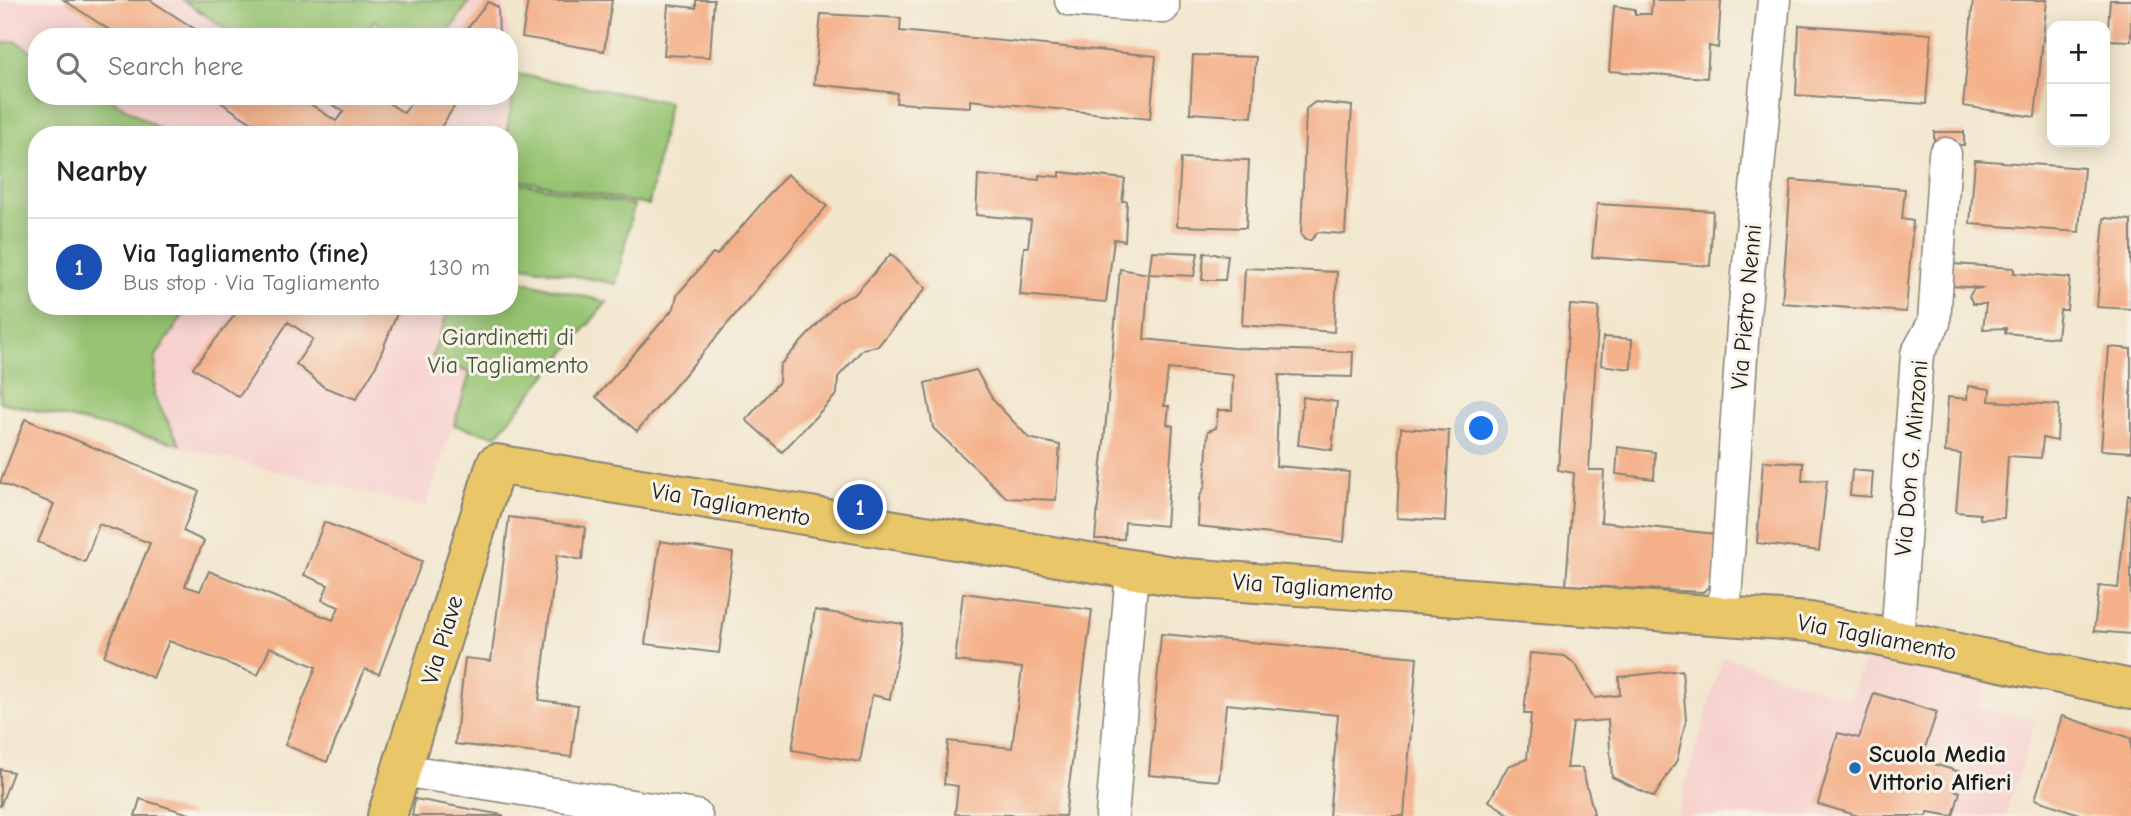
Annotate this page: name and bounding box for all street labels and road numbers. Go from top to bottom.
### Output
street label: Via Pietro Nenni [1725,223,1767,391]
street label: Via Don G. Minzoni [1888,359,1934,557]
street label: Via Tagliamento [649,476,813,532]
street label: Via Tagliamento [1232,567,1394,607]
street label: Via Piave [415,592,469,688]
street label: Via Tagliamento [1795,608,1959,666]

